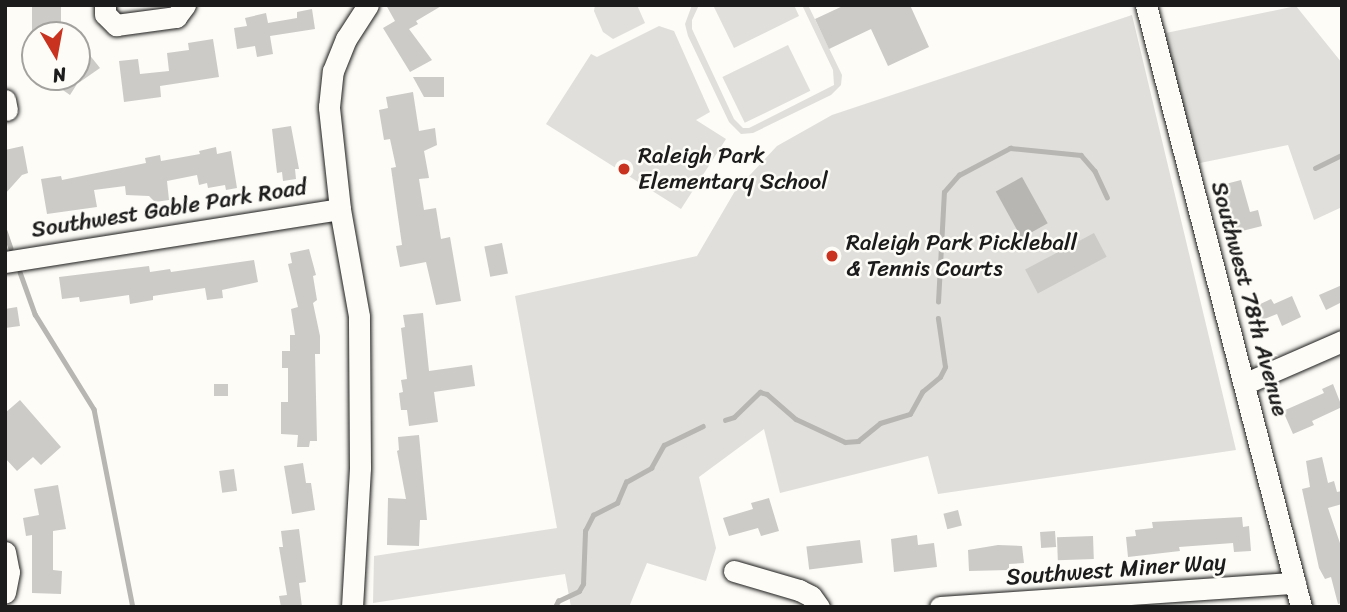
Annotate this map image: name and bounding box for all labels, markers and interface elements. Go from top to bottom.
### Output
north arrow [21,21,91,91]
text: N [50,58,69,93]
place label: Raleigh Park Elementary School [638,142,828,196]
marker: Raleigh Park Elementary School [616,161,632,177]
street label: Southwest Gable Park Road [29,174,309,244]
street label: Southwest 78th Avenue [1204,178,1294,420]
place label: Raleigh Park Pickleball & Tennis Courts [846,229,1079,283]
marker: Raleigh Park Pickleball & Tennis Courts [824,248,840,264]
street label: Southwest Miner Way [1005,549,1227,591]

